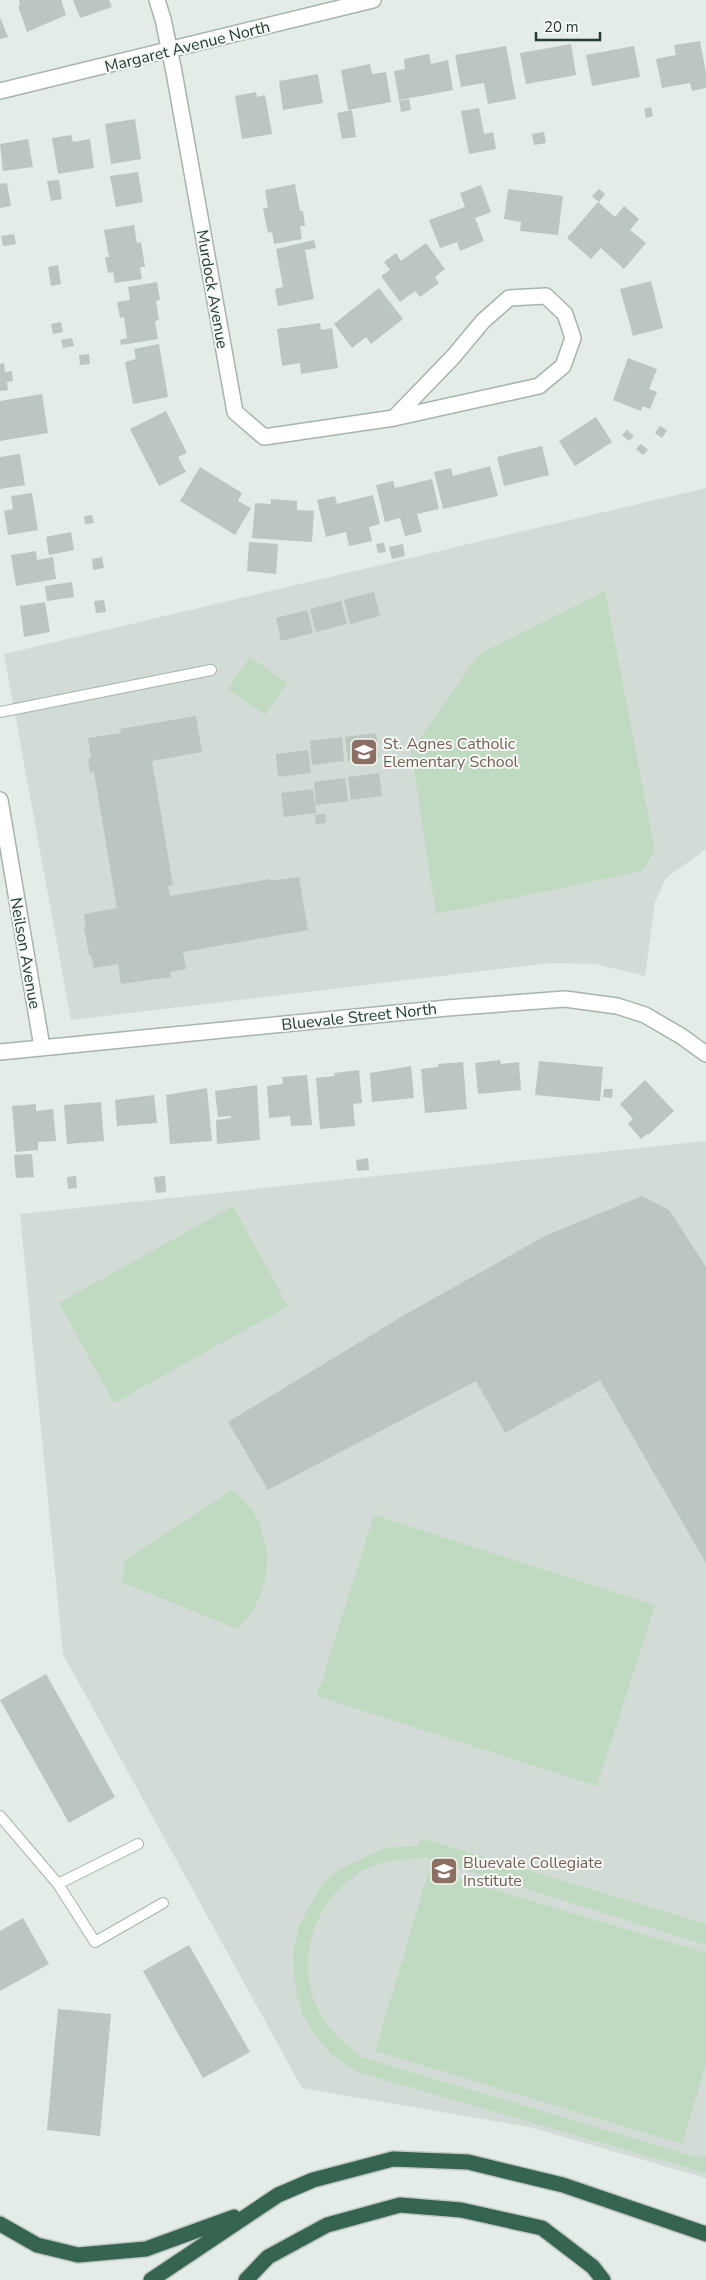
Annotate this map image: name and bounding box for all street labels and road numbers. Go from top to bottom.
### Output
street label: Margaret Avenue North [102,16,272,78]
street label: Murdock Avenue [191,228,233,350]
street label: Neilson Avenue [4,896,46,1011]
street label: Bluevale Street North [280,998,438,1036]

